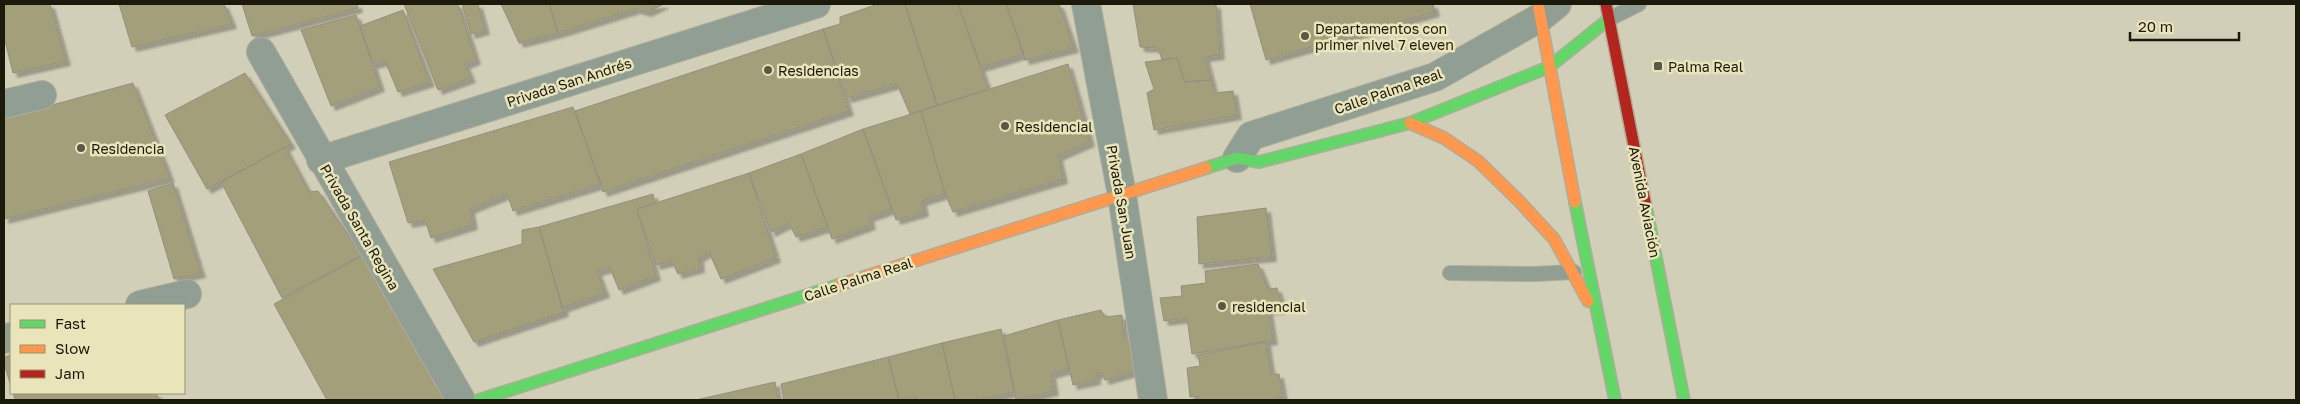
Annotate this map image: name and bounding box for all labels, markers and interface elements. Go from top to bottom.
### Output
scale bar [2130,10,2239,42]
text: 20 m [2138,17,2173,35]
place label: Departamentos con primer nivel 7 eleven [1315,20,1454,53]
marker: Departamentos con primer nivel 7 eleven [1299,30,1311,42]
street label: Privada San Andrés [504,54,634,110]
place label: Palma Real [1668,58,1743,75]
marker: Palma Real [1652,60,1664,72]
place label: Residencias [778,62,859,79]
marker: Residencias [762,64,774,76]
street label: Calle Palma Real [1332,65,1444,117]
place label: Residencial [1015,118,1093,135]
marker: Residencial [999,120,1011,132]
place label: Residencia [91,140,164,157]
marker: Residencia [75,142,87,154]
street label: Privada San Juan [1104,144,1140,260]
street label: Avenida Aviación [1626,145,1664,259]
street label: Privada Santa Regina [317,161,403,293]
street label: Calle Palma Real [802,253,914,305]
place label: residencial [1232,298,1306,315]
marker: residencial [1216,300,1228,312]
legend [10,304,185,394]
text: Fast [55,314,86,332]
text: Slow [55,339,90,357]
text: Jam [55,364,85,382]

